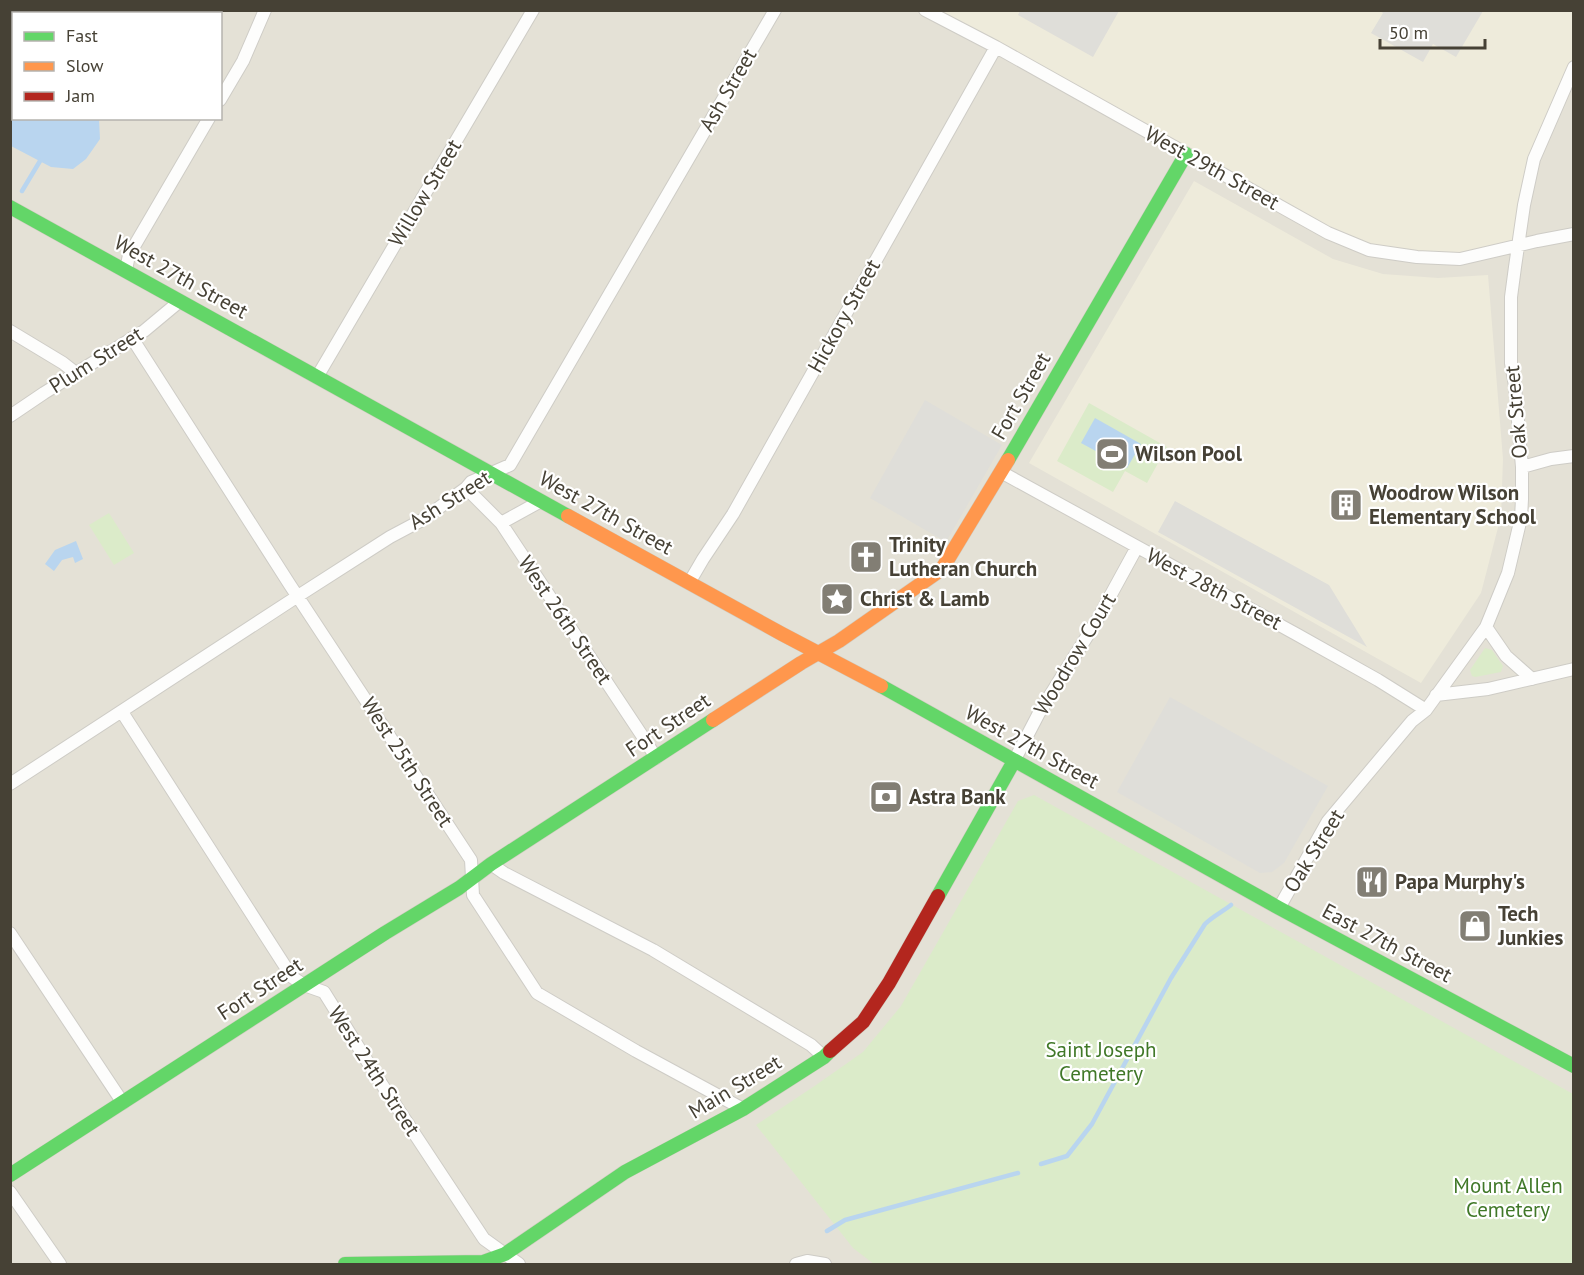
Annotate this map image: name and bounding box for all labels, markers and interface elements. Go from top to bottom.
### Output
legend [12,12,222,120]
scale bar [1380,12,1485,50]
text: 50 m [1389,21,1428,44]
text: Fast [66,24,98,47]
street label: Ash Street [693,43,762,136]
text: Slow [66,54,104,77]
text: Jam [65,84,95,107]
street label: West 29th Street [1140,120,1284,216]
street label: Willow Street [382,134,467,251]
street label: West 27th Street [110,229,253,324]
street label: Hickory Street [801,254,886,377]
street label: Plum Street [44,320,148,399]
street label: Fort Street [985,347,1056,444]
street label: Oak Street [1498,364,1533,460]
sports icon: Wilson Pool [1094,436,1130,472]
place label: Wilson Pool [1135,440,1243,467]
street label: Ash Street [404,464,496,535]
street label: West 27th Street [535,465,678,560]
place label: Woodrow Wilson Elementary School [1369,479,1537,530]
building icon: Woodrow Wilson Elementary School [1328,487,1364,523]
place label: Trinity Lutheran Church [889,531,1037,582]
church icon: Trinity Lutheran Church [848,539,884,575]
street label: West 28th Street [1142,542,1287,636]
street label: West 26th Street [512,550,618,689]
place icon: Christ & Lamb [819,581,855,617]
place label: Christ & Lamb [860,585,990,612]
street label: Woodrow Court [1028,588,1122,720]
street label: Fort Street [620,686,715,763]
street label: West 25th Street [355,692,459,832]
street label: West 27th Street [961,699,1104,794]
bank icon: Astra Bank [868,779,904,815]
place label: Astra Bank [909,783,1006,810]
street label: Oak Street [1277,804,1350,898]
restaurant icon: Papa Murphy's [1354,864,1390,900]
place label: Papa Murphy's [1395,868,1525,895]
street label: East 27th Street [1318,897,1457,988]
place label: Tech Junkies [1497,900,1563,951]
shop icon: Tech Junkies [1457,908,1493,944]
street label: Fort Street [212,951,307,1026]
street label: West 24th Street [322,1001,426,1141]
park label: Saint Joseph Cemetery [1045,1036,1157,1087]
street label: Main Street [683,1048,786,1125]
park label: Mount Allen Cemetery [1453,1172,1563,1223]

